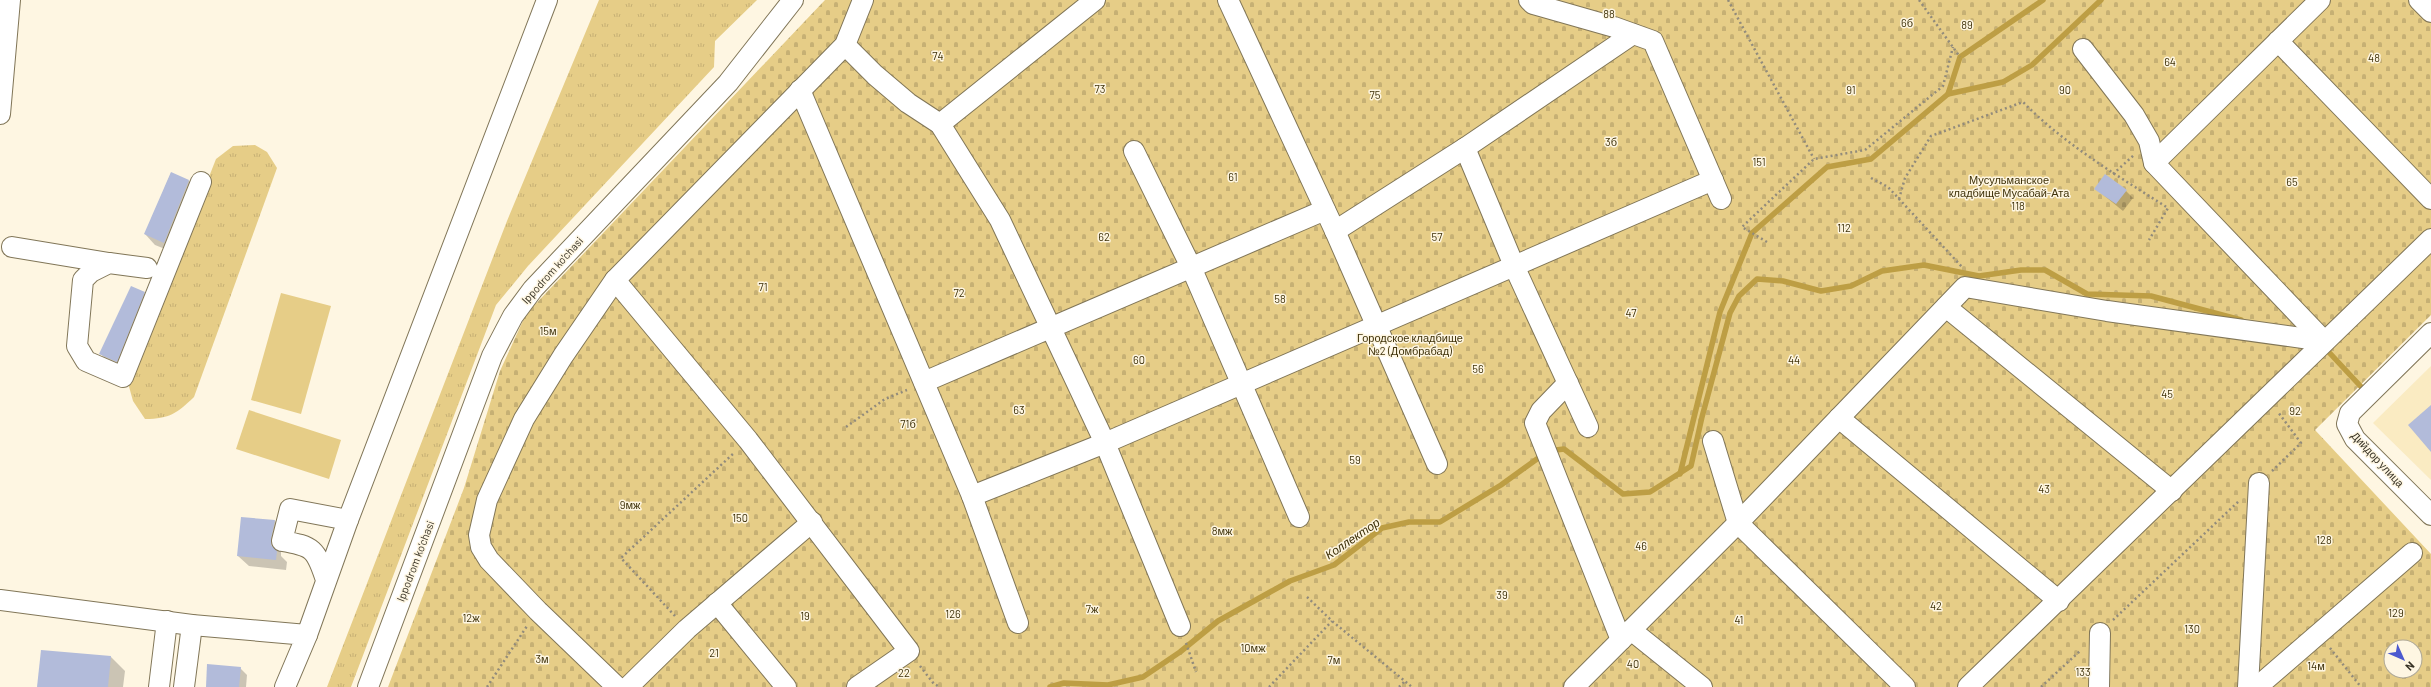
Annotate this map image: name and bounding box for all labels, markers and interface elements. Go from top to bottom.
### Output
park label: 88 [1603,7,1615,20]
park label: 6б [1901,16,1913,29]
park label: 89 [1961,18,1973,31]
park label: 74 [932,49,944,62]
park label: 48 [2368,51,2380,64]
park label: 64 [2164,55,2176,68]
park label: 73 [1095,82,1105,95]
park label: 91 [1846,83,1856,96]
park label: 90 [2059,83,2071,96]
park label: 75 [1370,88,1381,101]
park label: 3б [1605,135,1617,148]
park label: 151 [1752,155,1766,168]
park label: 61 [1228,170,1238,183]
park label: Мусульманское кладбище Мусабай-Ата [1949,173,2070,199]
park label: 65 [2286,175,2298,188]
park label: 118 [2011,199,2025,212]
park label: 112 [1837,221,1851,234]
park label: 62 [1098,230,1110,243]
park label: 57 [1432,230,1442,243]
street label: Ippodrom ko'chasi [519,234,586,306]
park label: 71 [758,280,768,293]
park label: 72 [953,286,965,299]
park label: 58 [1274,292,1286,305]
park label: 47 [1626,306,1636,319]
park label: 15м [539,324,557,337]
park label: Городское кладбище №2 (Домбрабад) [1357,331,1463,357]
park label: 60 [1133,353,1145,366]
park label: 44 [1788,353,1800,366]
park label: 56 [1472,362,1484,375]
park label: 45 [2161,387,2173,400]
park label: 63 [1013,403,1025,416]
park label: 92 [2289,404,2301,417]
park label: 71б [900,417,916,430]
street label: Дийдор улица [2349,429,2408,490]
park label: 59 [1349,453,1361,466]
park label: 43 [2038,482,2050,495]
park label: 9мж [620,498,641,511]
park label: 150 [732,511,748,524]
water label: Коллектор [1322,514,1383,562]
street label: Ippodrom ko'chasi [394,519,436,603]
park label: 8мж [1212,524,1233,537]
park label: 128 [2316,533,2332,546]
park label: 46 [1635,539,1647,552]
park label: 39 [1496,588,1508,601]
park label: 42 [1930,599,1942,612]
park label: 7ж [1086,602,1099,615]
park label: 129 [2388,606,2404,619]
park label: 126 [945,607,961,620]
park label: 19 [800,609,810,622]
park label: 12ж [462,611,480,624]
park label: 41 [1735,613,1743,626]
park label: 130 [2184,622,2200,635]
north arrow [2383,639,2423,679]
park label: 10мж [1241,641,1266,654]
park label: 21 [709,646,719,659]
park label: 3м [535,652,549,665]
park label: 7м [1328,653,1340,666]
park label: 40 [1627,657,1639,670]
park label: 14м [2307,659,2325,672]
text: N [2403,659,2418,674]
park label: 133 [2075,665,2091,678]
park label: 22 [898,666,910,679]

